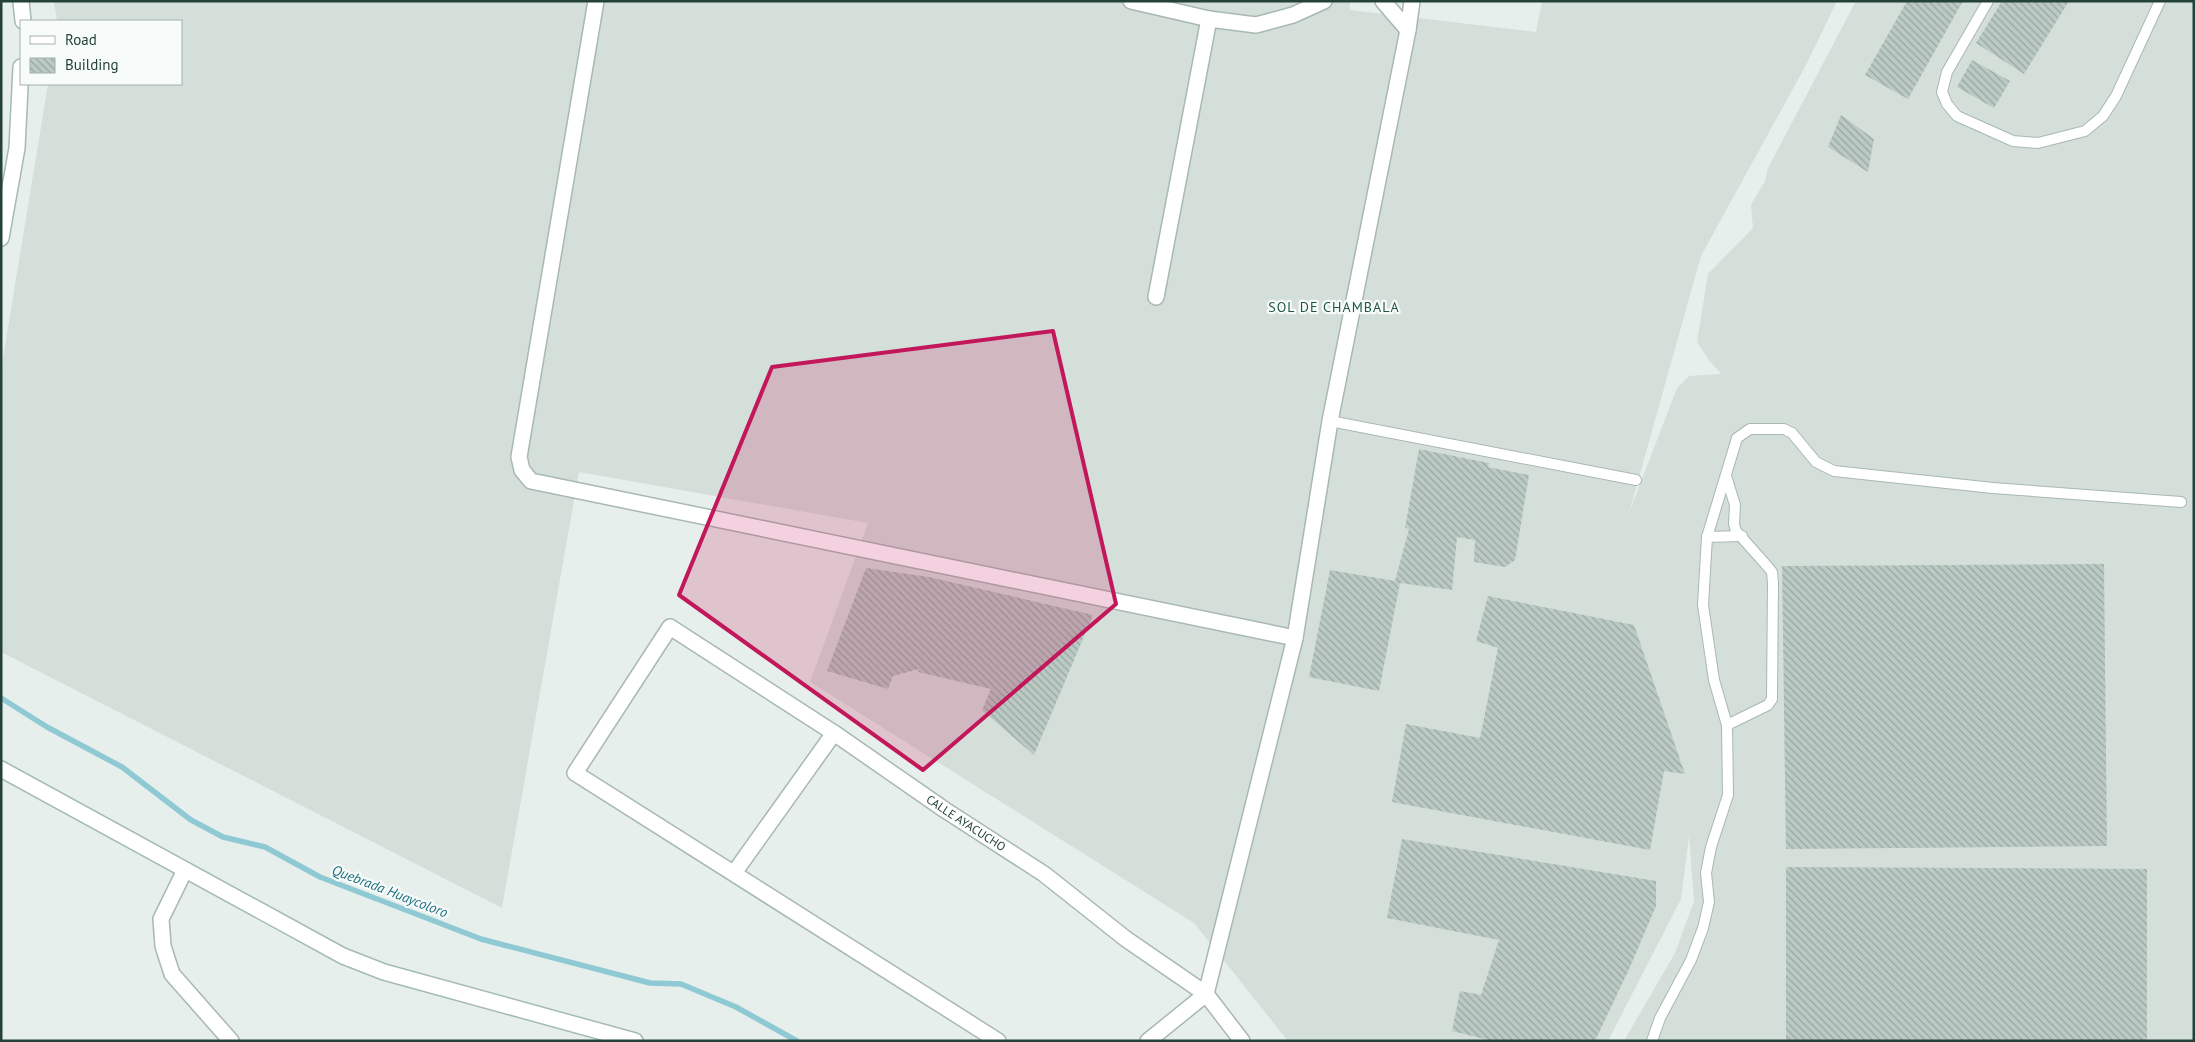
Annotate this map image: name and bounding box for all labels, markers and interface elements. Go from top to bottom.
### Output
legend [20,20,182,85]
text: Road [65,30,97,49]
text: Building [65,55,119,74]
district label: SOL DE CHAMBALA [1268,298,1400,316]
street label: CALLE AYACUCHO [924,791,1009,854]
water label: Quebrada Huaycoloro [330,861,451,921]

